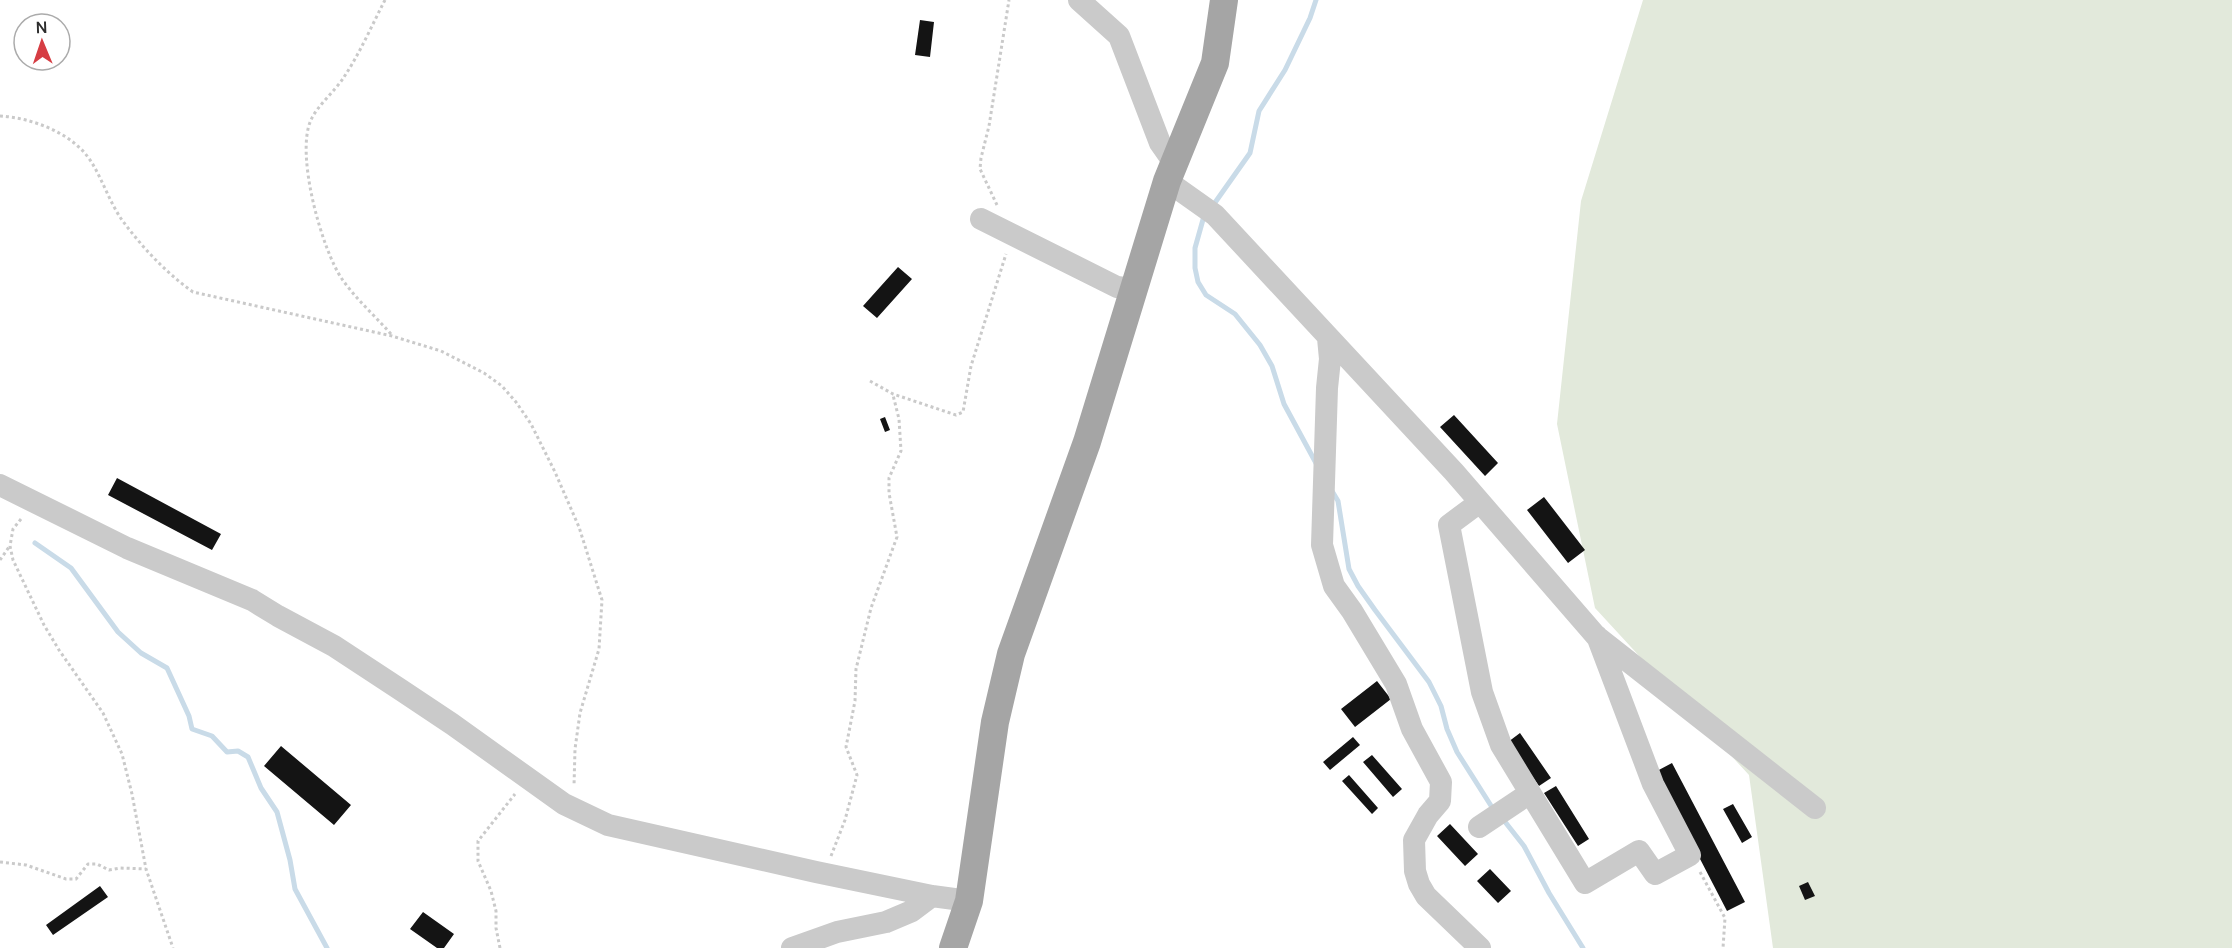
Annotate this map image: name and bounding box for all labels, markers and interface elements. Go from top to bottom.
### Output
north arrow [12,12,72,72]
text: N [35,16,48,38]

